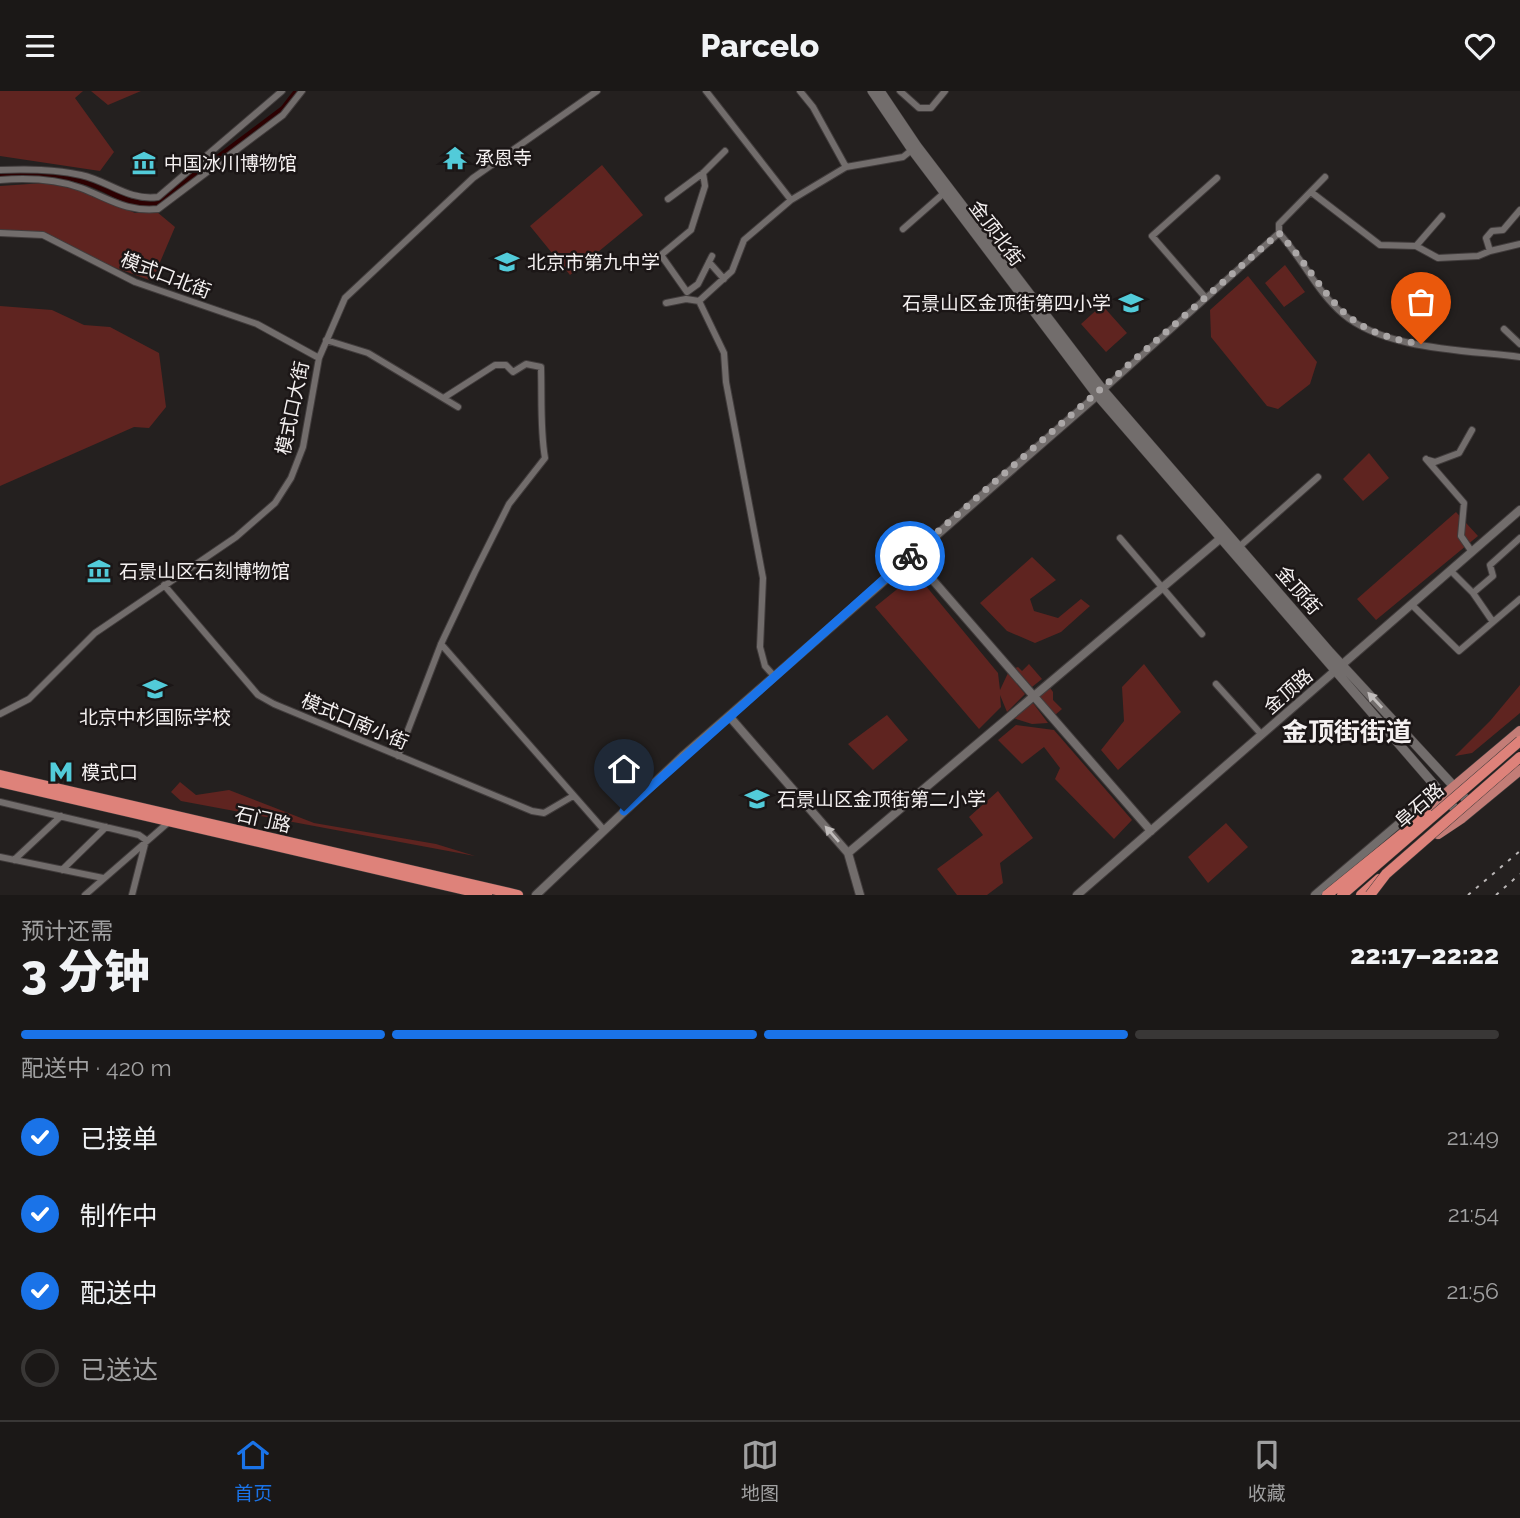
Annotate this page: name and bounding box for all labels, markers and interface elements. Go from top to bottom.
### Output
icon: menu [21,27,59,65]
text: Parcelo [701,27,819,64]
icon: heart [1461,27,1499,65]
temple icon: 承恩寺 [441,144,469,172]
place label: 承恩寺 [475,147,532,169]
museum icon: 中国冰川博物馆 [130,149,158,177]
place label: 中国冰川博物馆 [164,152,297,174]
street label: 金顶北街 [965,196,1029,270]
street label: 模式口北街 [118,248,214,302]
school or university icon: 北京市第九中学 [493,248,521,276]
place label: 北京市第九中学 [527,251,660,273]
pin [1391,272,1451,344]
icon: bag [1402,283,1440,321]
school or university icon: 石景山区金顶街第四小学 [1117,289,1145,317]
place label: 石景山区金顶街第四小学 [902,292,1111,314]
street label: 模式口大街 [271,359,313,457]
courier [875,521,945,591]
icon: bike [891,537,929,575]
museum icon: 石景山区石刻博物馆 [85,557,113,585]
place label: 石景山区石刻博物馆 [119,560,290,582]
street label: 金顶街 [1272,561,1326,619]
street label: 金顶路 [1259,664,1317,718]
school or university icon: 北京中杉国际学校 [141,675,169,703]
street label: 模式口南小街 [298,689,412,753]
one-way arrow [1368,692,1384,709]
place label: 北京中杉国际学校 [79,706,231,728]
district label: 金顶街街道 [1282,717,1412,747]
pin [594,739,654,811]
icon: home [605,750,643,788]
metro station icon: 模式口 [47,758,75,786]
place label: 模式口 [81,761,138,783]
street label: 阜石路 [1390,778,1448,832]
school or university icon: 石景山区金顶街第二小学 [743,785,771,813]
place label: 石景山区金顶街第二小学 [777,788,986,810]
street label: 石门路 [233,802,293,836]
one-way arrow [825,826,840,843]
text: 预计还需 [21,917,113,944]
text: 22:17–22:22 [1350,940,1499,970]
text: 3 分钟 [21,945,150,999]
text: 配送中 · 420 m [21,1054,172,1081]
icon: check [21,1118,59,1156]
text: 21:49 [1447,1123,1499,1150]
text: 已接单 [80,1124,158,1154]
icon: check [21,1195,59,1233]
text: 21:54 [1448,1200,1499,1227]
text: 制作中 [80,1201,158,1231]
icon: check [21,1272,59,1310]
text: 21:56 [1446,1277,1499,1304]
text: 配送中 [80,1278,158,1308]
text: 已送达 [80,1355,158,1385]
tab: 首页 [234,1436,272,1505]
tab: 地图 [741,1436,779,1505]
tab: 收藏 [1248,1436,1286,1505]

